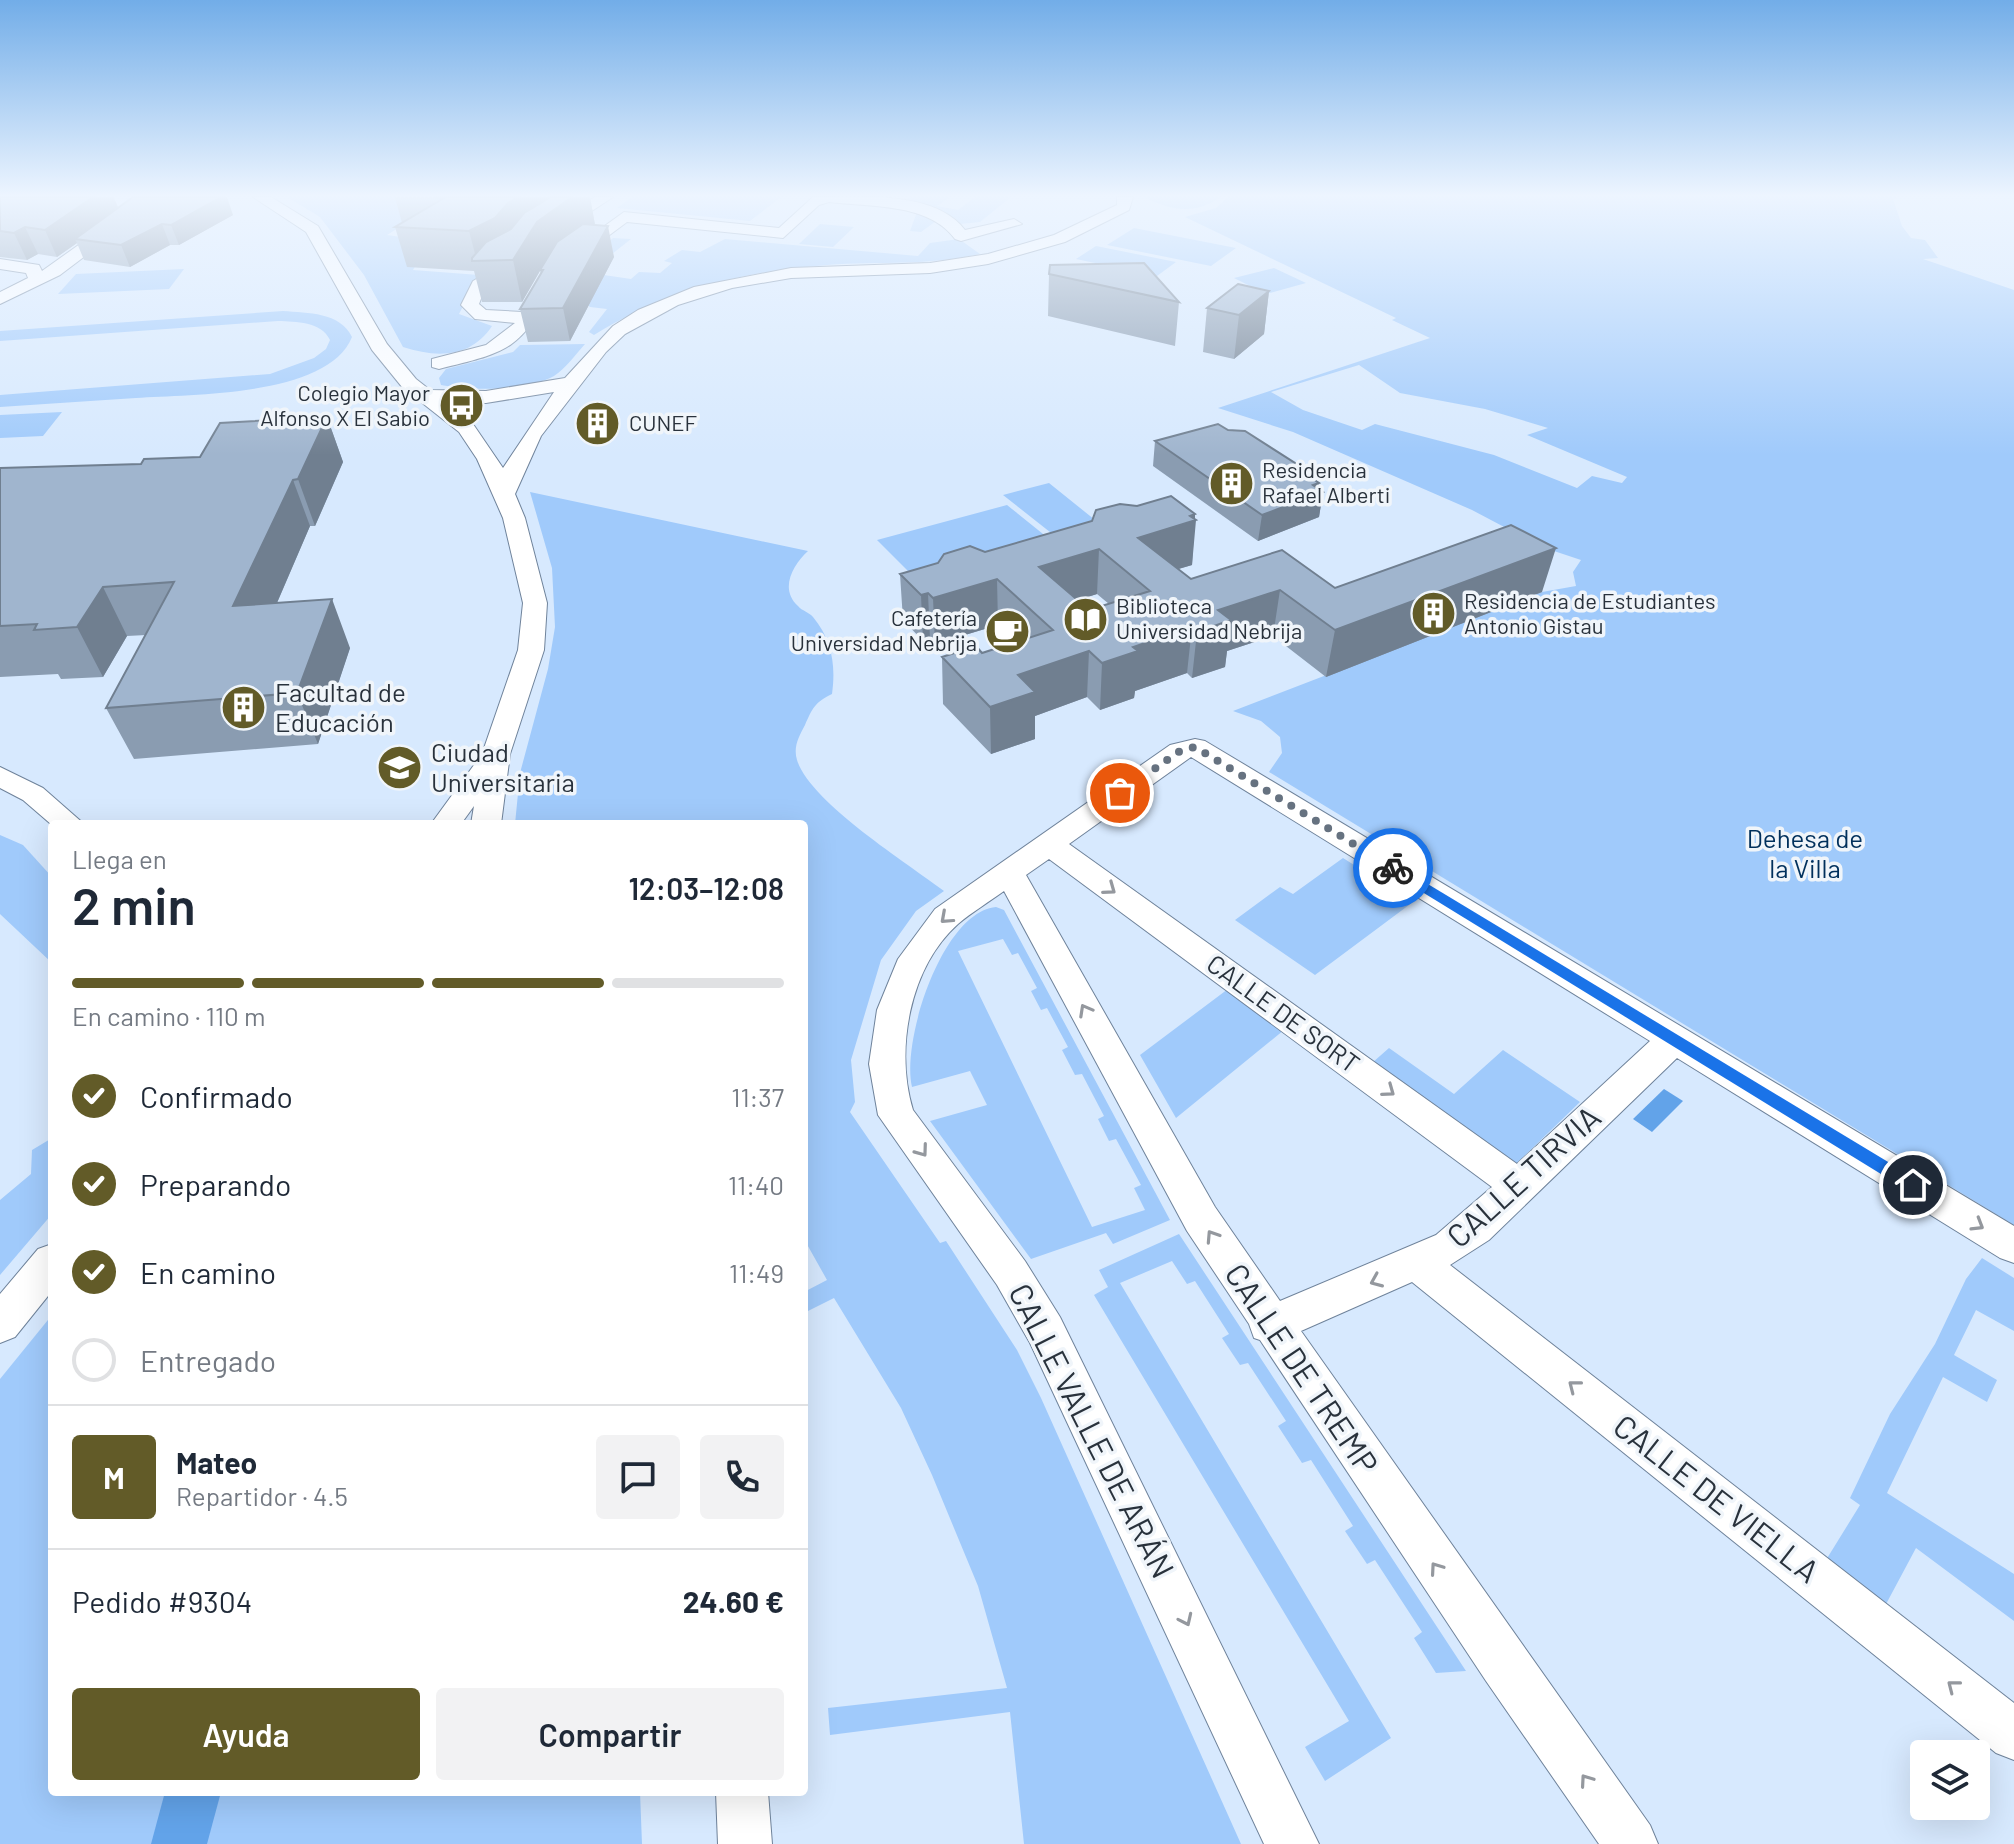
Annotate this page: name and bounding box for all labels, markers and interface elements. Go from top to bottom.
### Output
place label: Colegio Mayor Alfonso X El Sabio [260,379,430,430]
bus stop icon: Colegio Mayor Alfonso X El Sabio [437,382,485,430]
building icon: CUNEF [574,399,622,447]
place label: CUNEF [629,409,697,435]
place label: Residencia Rafael Alberti [1262,456,1390,507]
building icon: Residencia Rafael Alberti [1207,459,1255,507]
place label: Residencia de Estudiantes Antonio Gistau [1464,587,1716,638]
building icon: Residencia de Estudiantes Antonio Gistau [1409,590,1457,638]
place label: Biblioteca Universidad Nebrija [1116,592,1302,643]
library icon: Biblioteca Universidad Nebrija [1061,595,1109,643]
place label: Cafetería Universidad Nebrija [791,604,977,655]
cafe icon: Cafetería Universidad Nebrija [984,607,1032,655]
place label: Facultad de Educación [275,676,406,737]
building icon: Facultad de Educación [220,684,268,732]
place label: Ciudad Universitaria [431,736,575,797]
school or university icon: Ciudad Universitaria [376,744,424,792]
pin [1086,759,1154,827]
icon: bag [1098,771,1142,815]
park label: Dehesa de la Villa [1747,822,1863,883]
courier [1353,828,1433,908]
text: Llega en [72,843,167,874]
icon: bike [1371,846,1415,890]
text: 12:03–12:08 [628,870,784,906]
text: 2 min [72,873,196,935]
one-way arrow [1101,879,1116,894]
one-way arrow [941,908,956,923]
street label: CALLE DE SORT [1202,947,1366,1079]
text: En camino · 110 m [72,1000,265,1031]
one-way arrow [1079,1004,1095,1018]
icon: check [72,1074,116,1118]
text: Confirmado [140,1078,293,1114]
text: 11:37 [731,1081,784,1112]
one-way arrow [1380,1081,1394,1096]
street label: CALLE TIRVIA [1438,1097,1607,1254]
one-way arrow [912,1142,926,1157]
pin [1879,1151,1947,1219]
icon: check [72,1162,116,1206]
icon: home [1891,1163,1935,1207]
text: Preparando [140,1166,291,1202]
text: 11:40 [728,1169,784,1200]
one-way arrow [1969,1215,1984,1231]
one-way arrow [1207,1231,1222,1245]
icon: check [72,1250,116,1294]
text: En camino [140,1254,276,1290]
street label: CALLE DE TREMP [1218,1256,1387,1480]
text: 11:49 [729,1257,784,1288]
one-way arrow [1370,1271,1384,1287]
street label: CALLE VALLE DE ARÁN [1002,1277,1184,1584]
text: Entregado [140,1342,276,1378]
one-way arrow [1568,1381,1583,1395]
street label: CALLE DE VIELLA [1607,1405,1827,1589]
button: chat [596,1435,680,1519]
button: phone [700,1435,784,1519]
text: Mateo [176,1444,257,1480]
text: M [103,1459,125,1495]
text: Repartidor · 4.5 [176,1480,348,1511]
one-way arrow [1431,1562,1446,1576]
text: Pedido #9304 [72,1583,252,1619]
text: 24.60 € [683,1583,784,1619]
one-way arrow [1176,1611,1192,1626]
one-way arrow [1947,1682,1962,1696]
button: Ayuda [72,1688,420,1780]
button: Compartir [436,1688,784,1780]
map controls [1910,1740,1990,1820]
button: layers [1910,1740,1990,1820]
one-way arrow [1581,1775,1595,1789]

